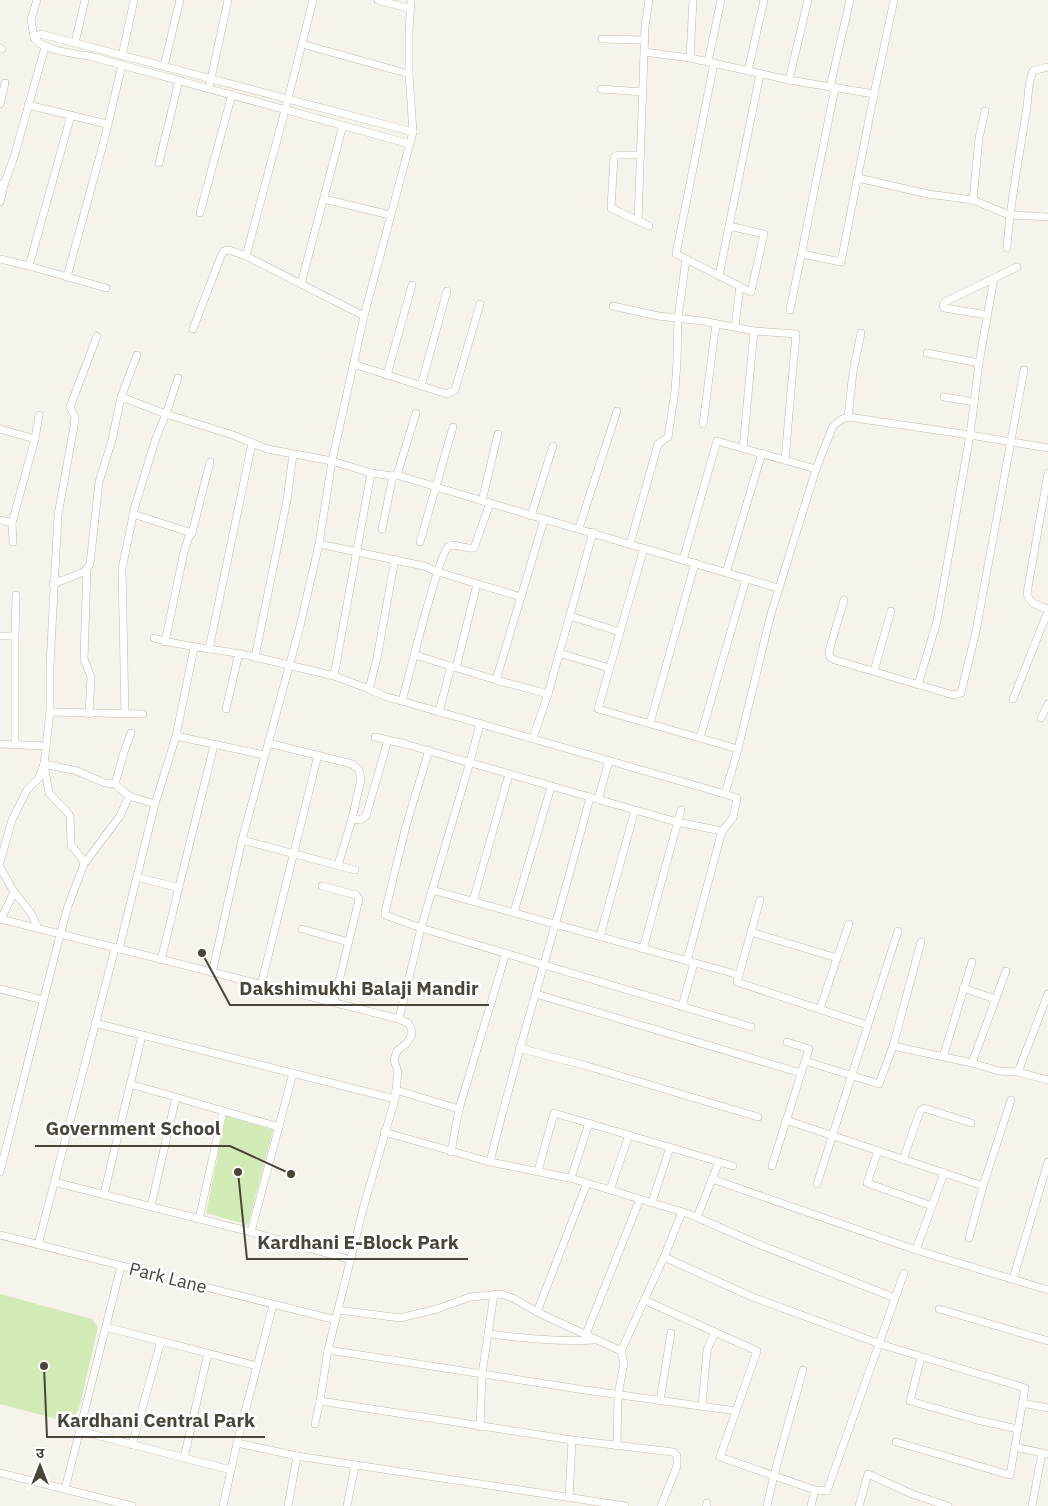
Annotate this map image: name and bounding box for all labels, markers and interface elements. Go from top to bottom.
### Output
callout: Dakshimukhi Balaji Mandir [230,971,489,1005]
text: Dakshimukhi Balaji Mandir [239,976,479,1000]
callout: Government School [35,1112,230,1146]
text: Government School [46,1116,221,1140]
callout: Kardhani E-Block Park [247,1225,468,1259]
text: Kardhani E-Block Park [257,1230,459,1254]
street label: Park Lane [127,1257,210,1298]
callout: Kardhani Central Park [47,1403,265,1437]
text: Kardhani Central Park [57,1408,255,1432]
north arrow [15,1441,65,1491]
text: उ [36,1444,45,1462]

